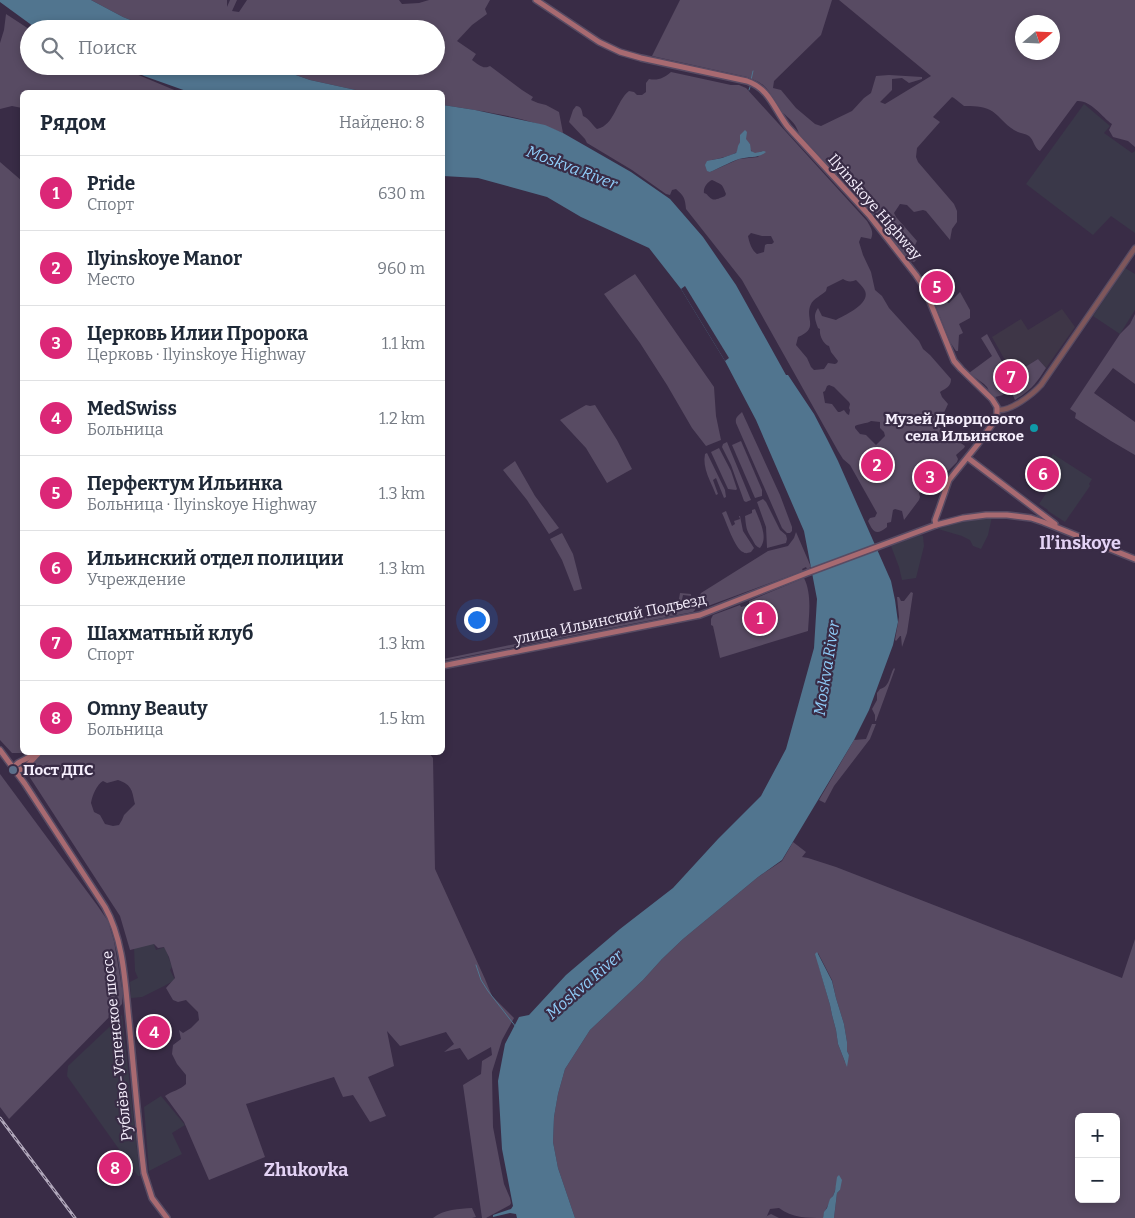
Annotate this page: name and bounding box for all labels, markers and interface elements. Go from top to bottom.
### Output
north arrow [1015,15,1060,60]
search box [20,20,445,75]
icon: search [38,34,66,62]
text: Поиск [78,36,137,59]
text: Рядом [40,110,106,136]
text: Найдено: 8 [339,113,425,132]
water label: Moskva River [524,141,621,194]
street label: Ilyinskoye Highway [824,150,926,264]
text: Pride [87,172,135,195]
text: 1 [53,184,59,203]
text: 630 m [378,184,425,203]
text: Спорт [87,195,134,214]
text: Ilyinskoye Manor [87,247,242,270]
text: 2 [51,259,61,278]
text: 960 m [378,259,425,278]
pin: 5 [921,268,953,306]
text: Место [87,270,135,289]
text: Церковь Илии Пророка [87,322,308,345]
text: 3 [51,334,61,353]
text: 1.1 km [382,334,425,353]
text: Церковь · Ilyinskoye Highway [87,345,306,364]
pin: 7 [995,358,1027,396]
text: MedSwiss [87,397,177,420]
text: 4 [51,409,61,428]
text: 1.2 km [379,409,425,428]
place label: Музей Дворцового села Ильинское [885,410,1024,445]
text: Больница [87,420,164,439]
marker: Музей Дворцового села Ильинское [1028,422,1040,434]
pin: 2 [861,446,893,484]
pin: 6 [1027,455,1059,493]
pin: 3 [914,458,946,496]
text: Перфектум Ильинка [87,472,283,495]
text: 5 [52,484,60,503]
text: 1.3 km [379,484,425,503]
text: Больница · Ilyinskoye Highway [87,495,317,514]
district label: Il’inskoye [1039,532,1121,554]
text: Ильинский отдел полиции [87,547,344,570]
text: 6 [51,559,61,578]
text: 1.3 km [379,559,425,578]
text: Учреждение [87,570,186,589]
street label: улица Ильинский Подъезд [511,590,708,648]
pin: 1 [744,599,776,637]
your location [464,607,490,633]
water label: Moskva River [810,618,844,717]
text: Шахматный клуб [87,622,253,645]
text: 7 [52,634,60,653]
text: 1.3 km [379,634,425,653]
text: Спорт [87,645,134,664]
text: Omny Beauty [87,697,208,720]
text: 8 [51,709,61,728]
text: 1.5 km [379,709,425,728]
text: Больница [87,720,164,739]
place label: Пост ДПС [23,761,93,779]
marker: Пост ДПС [7,764,19,776]
water label: Moskva River [542,945,628,1023]
street label: Рублёво-Успенское шоссе [98,950,136,1142]
pin: 4 [138,1013,170,1051]
map controls [1075,1113,1120,1203]
button: + [1075,1113,1120,1158]
pin: 8 [99,1149,131,1187]
button: − [1075,1158,1120,1203]
district label: Zhukovka [264,1159,348,1181]

